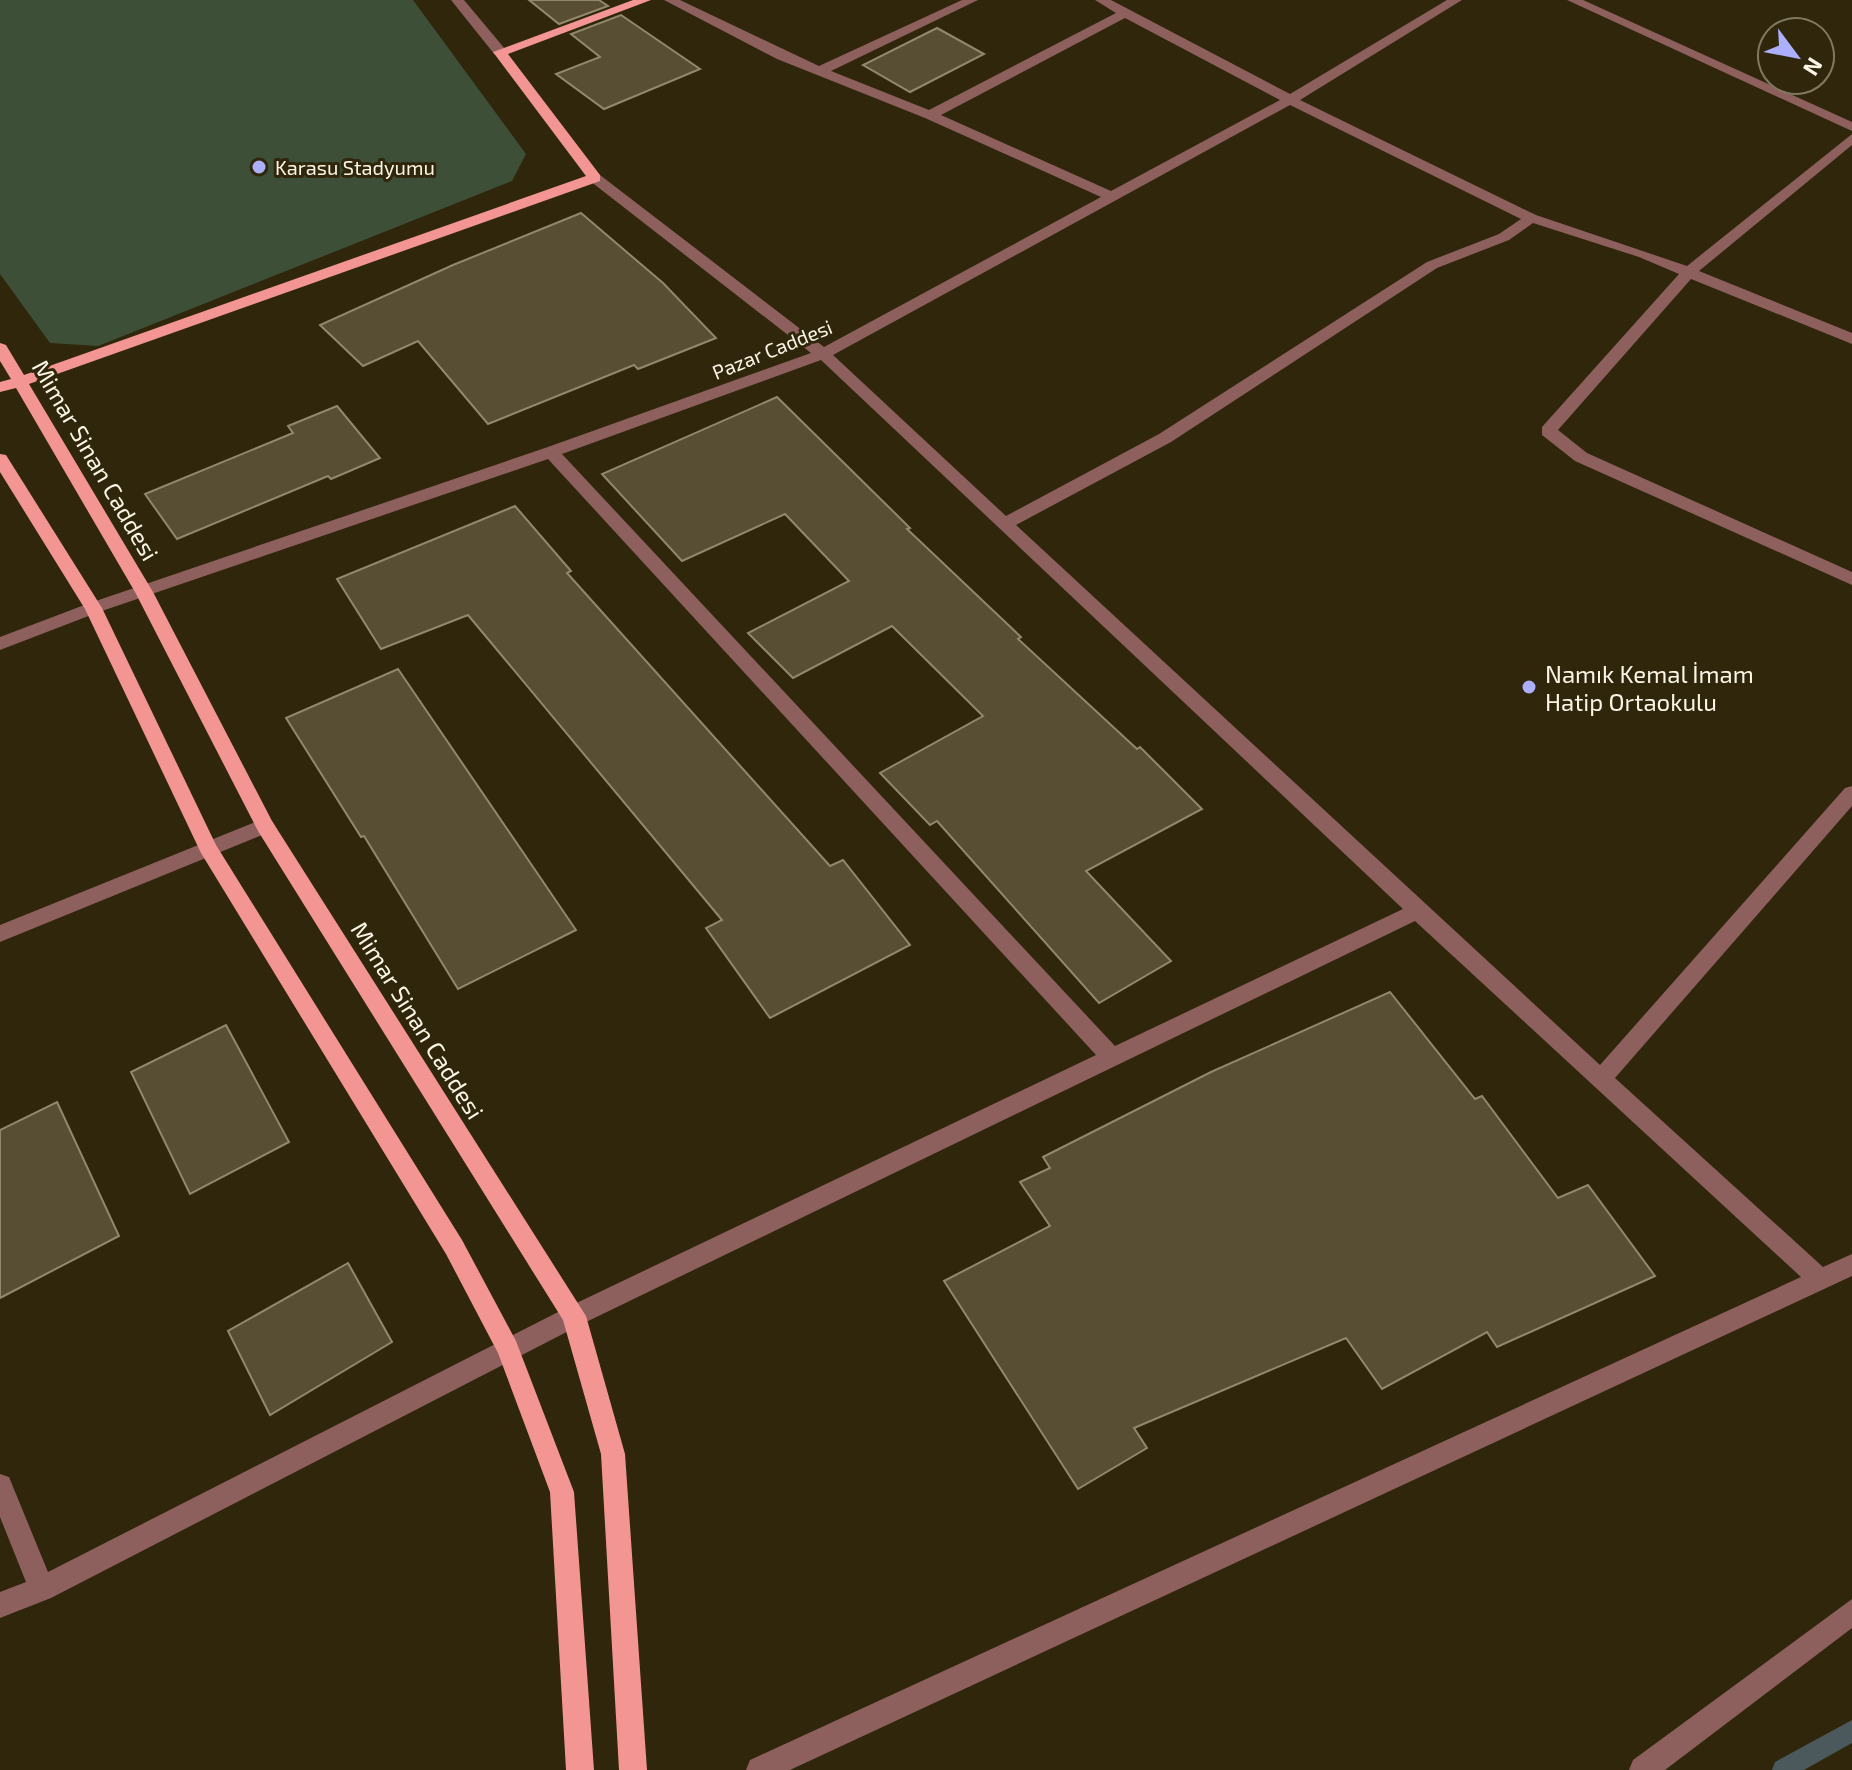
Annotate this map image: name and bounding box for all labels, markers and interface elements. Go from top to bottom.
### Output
north arrow [1756,16,1836,96]
text: N [1799,54,1829,81]
place label: Karasu Stadyumu [275,155,435,179]
marker: Karasu Stadyumu [250,158,268,176]
street label: Pazar Caddesi [709,314,835,384]
street label: Mimar Sinan Caddesi [27,354,165,566]
place label: Namık Kemal İmam Hatip Ortaokulu [1545,659,1754,716]
marker: Namık Kemal İmam Hatip Ortaokulu [1520,678,1538,696]
street label: Mimar Sinan Caddesi [346,916,490,1124]

